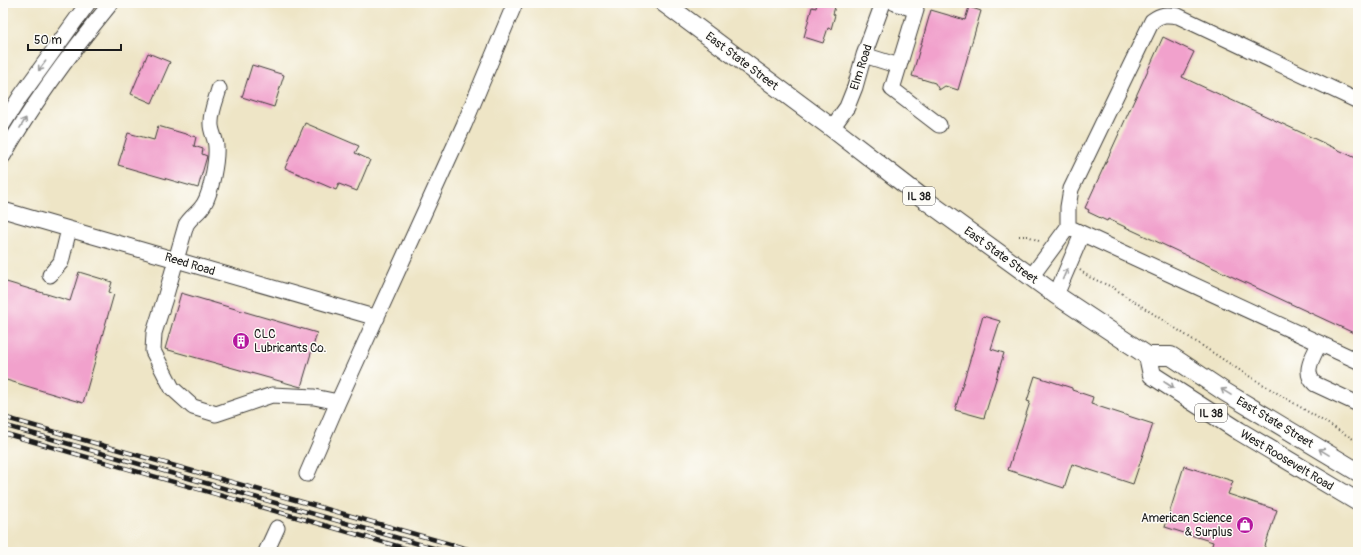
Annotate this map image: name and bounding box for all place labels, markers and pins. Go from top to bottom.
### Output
place label: CLC Lubricants Co. [254,327,326,356]
building icon: CLC Lubricants Co. [231,331,251,351]
place label: American Science & Surplus [1141,511,1233,540]
shop icon: American Science & Surplus [1235,515,1255,535]

